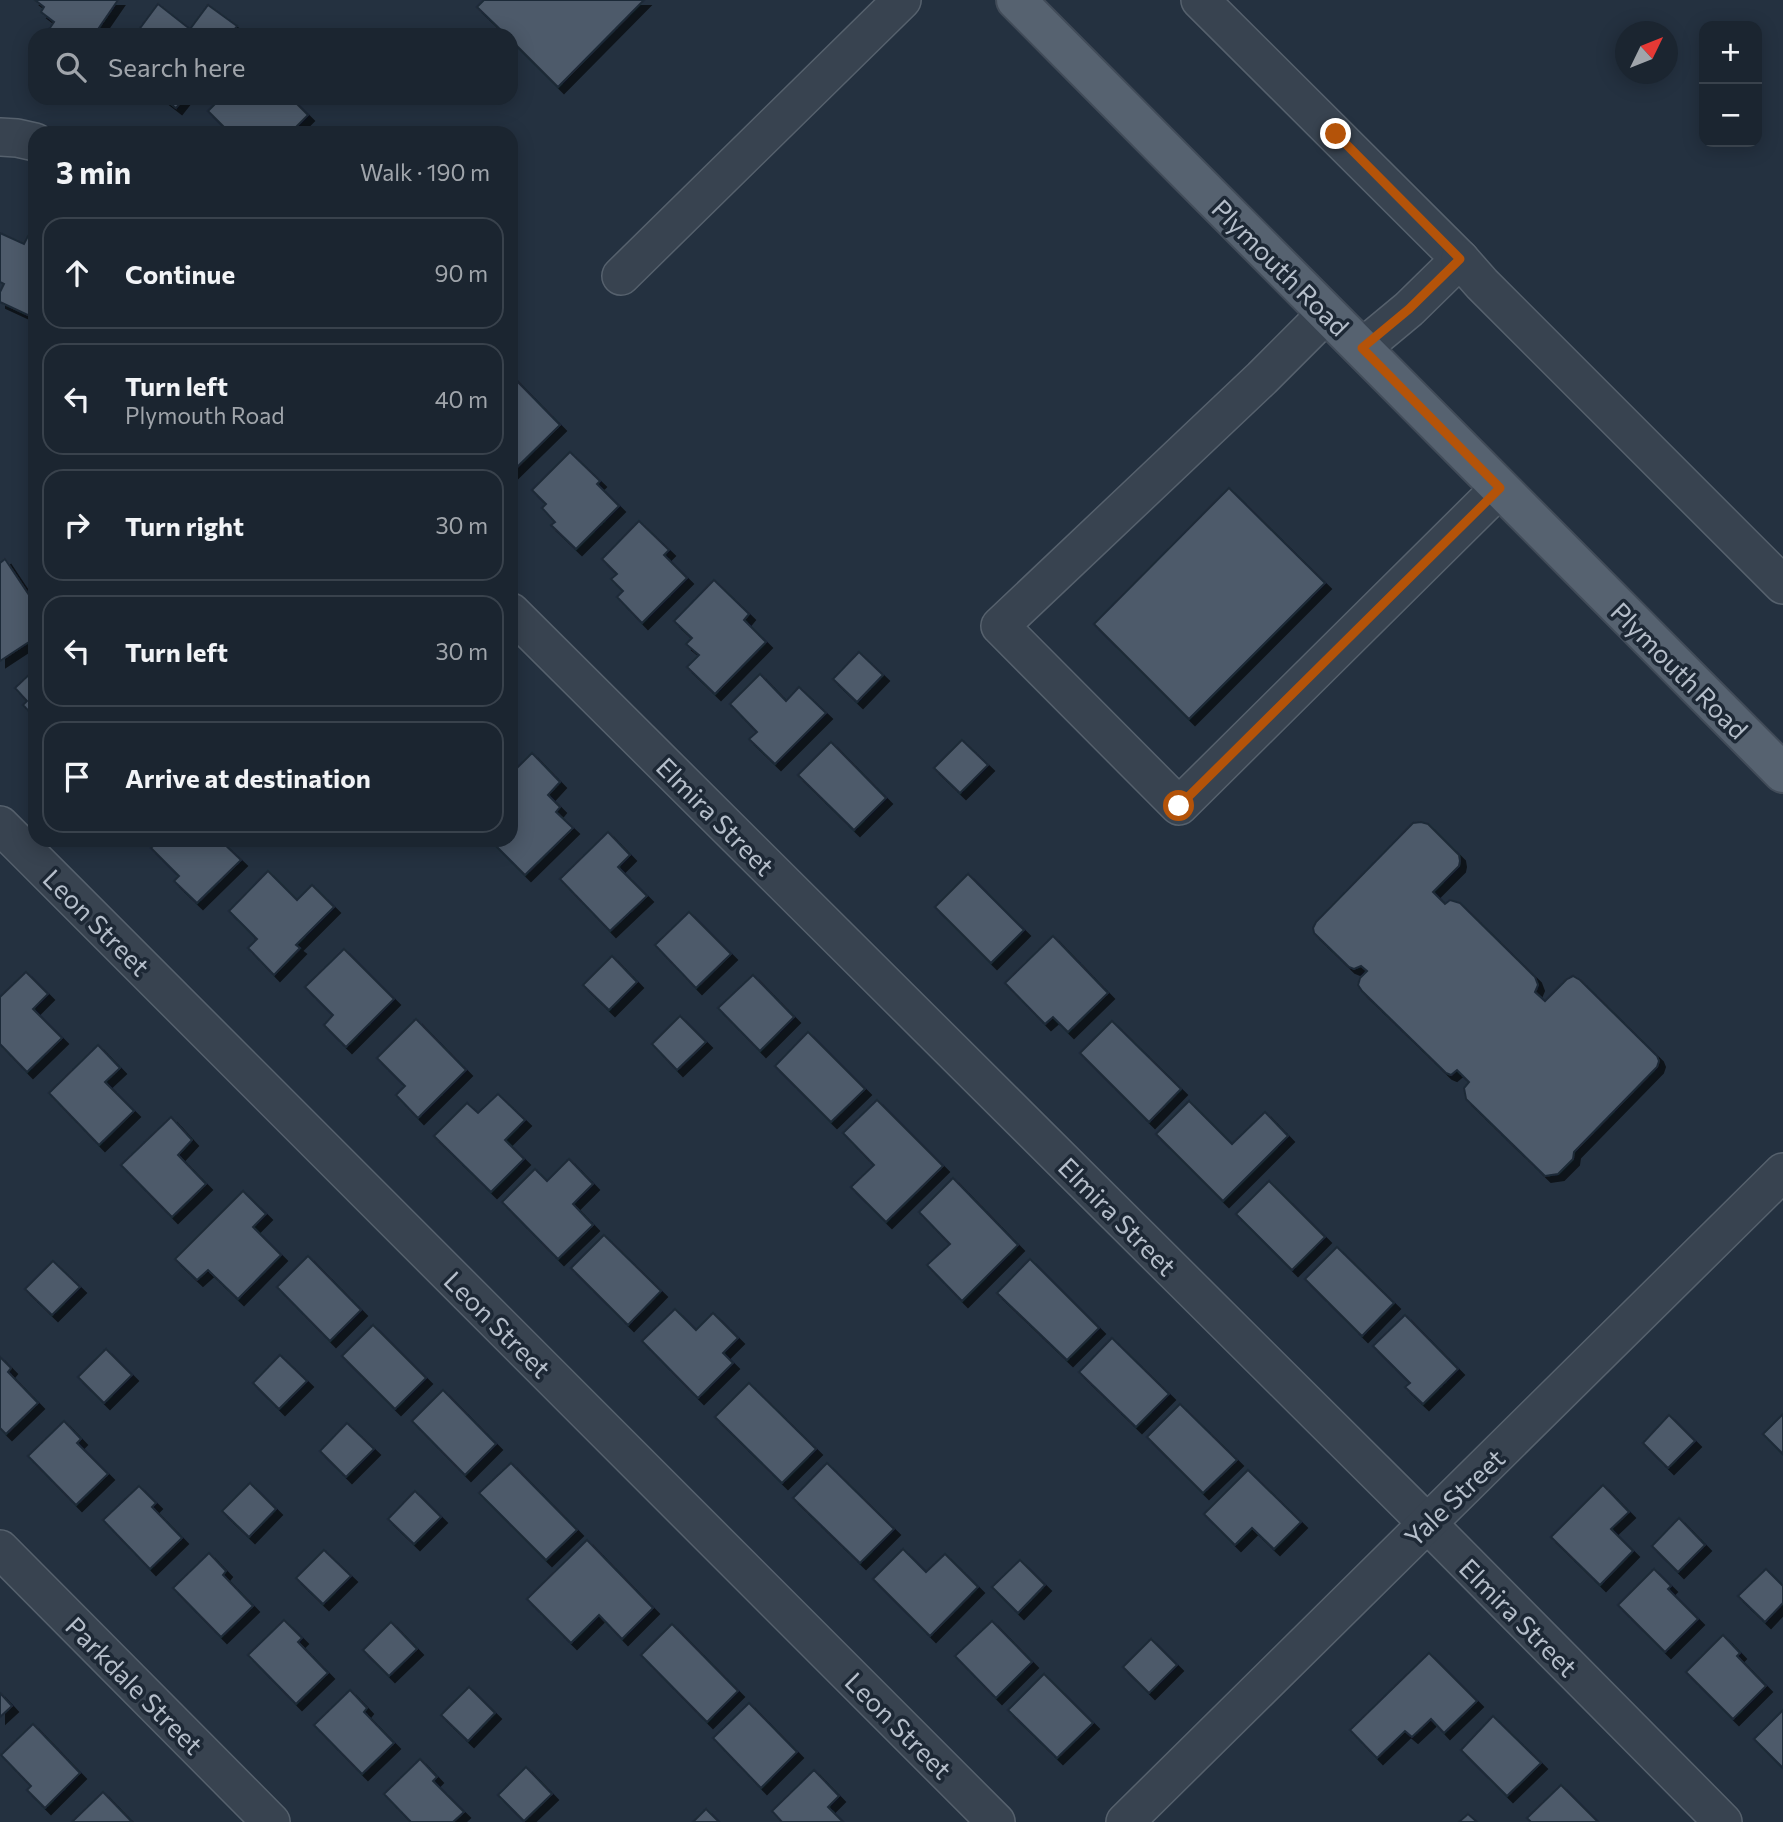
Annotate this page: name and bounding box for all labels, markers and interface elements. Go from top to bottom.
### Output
north arrow [1615,21,1678,84]
map controls [1699,21,1762,147]
button: + [1699,21,1762,84]
search box [28,28,518,105]
icon: search [52,48,90,86]
text: Search here [108,51,246,82]
button: − [1699,84,1762,147]
route end [1320,118,1351,149]
text: 3 min [56,153,131,190]
text: Walk · 190 m [360,158,490,186]
street label: Plymouth Road [1206,192,1356,342]
icon: ahead [58,254,96,292]
text: Continue [125,258,235,289]
text: 90 m [435,259,488,287]
text: Turn left [125,370,228,401]
icon: left [58,380,96,418]
text: 40 m [435,385,488,413]
text: Plymouth Road [125,401,285,429]
icon: right [58,506,96,544]
text: Turn right [125,510,244,541]
text: 30 m [435,511,488,539]
street label: Plymouth Road [1605,595,1755,745]
icon: left [58,632,96,670]
text: Turn left [125,636,228,667]
text: 30 m [435,637,488,665]
street label: Elmira Street [651,751,781,881]
icon: arrive [58,758,96,796]
text: Arrive at destination [125,762,371,793]
route start [1163,790,1194,821]
street label: Leon Street [37,862,157,982]
street label: Elmira Street [1053,1151,1183,1281]
street label: Leon Street [438,1264,558,1384]
street label: Yale Street [1398,1442,1510,1552]
street label: Elmira Street [1454,1552,1584,1682]
street label: Parkdale Street [60,1610,210,1760]
street label: Leon Street [839,1665,959,1785]

